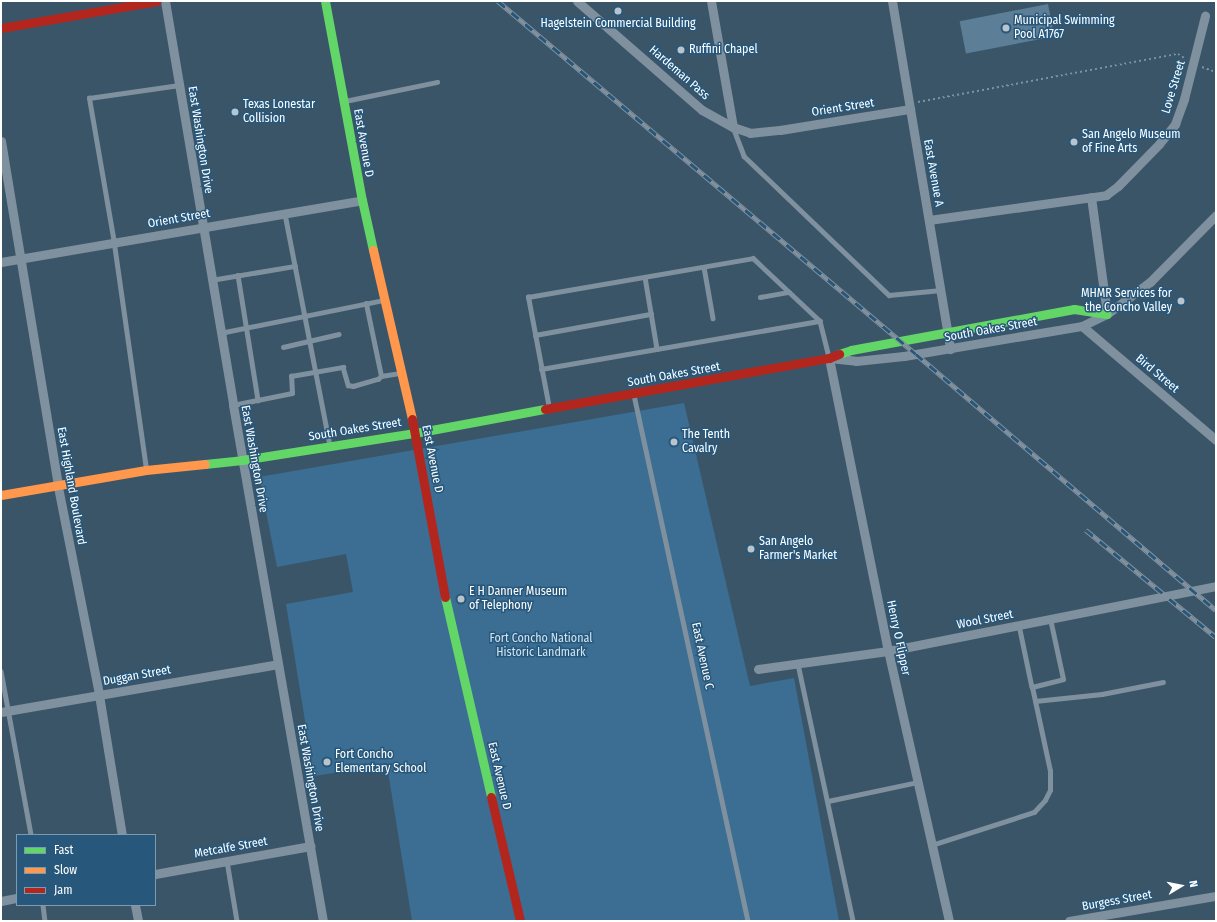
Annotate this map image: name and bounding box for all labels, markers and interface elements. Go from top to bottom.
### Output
marker: Hagelstein Commercial Building [613,6,623,16]
place label: Municipal Swimming Pool A1767 [1014,14,1115,42]
place label: Hagelstein Commercial Building [540,17,696,31]
marker: Municipal Swimming Pool A1767 [1001,23,1011,33]
street label: Hardeman Pass [646,43,712,103]
place label: Ruffini Chapel [689,43,758,57]
marker: Ruffini Chapel [676,45,686,55]
street label: Love Street [1159,59,1189,115]
street label: East Washington Drive [184,85,216,195]
street label: Orient Street [811,96,875,120]
place label: Texas Lonestar Collision [243,98,315,126]
marker: Texas Lonestar Collision [230,107,240,117]
street label: East Avenue D [350,108,376,178]
place label: San Angelo Museum of Fine Arts [1082,128,1181,156]
marker: San Angelo Museum of Fine Arts [1069,137,1079,147]
street label: East Avenue A [920,138,946,208]
street label: Orient Street [147,206,211,232]
place label: MHMR Services for the Concho Valley [1081,287,1172,315]
marker: MHMR Services for the Concho Valley [1175,295,1187,307]
street label: South Oakes Street [944,315,1038,345]
street label: Bird Street [1132,352,1182,396]
street label: South Oakes Street [627,360,721,390]
street label: East Washington Drive [237,404,271,514]
street label: South Oakes Street [308,416,402,444]
street label: East Avenue D [418,424,446,494]
street label: East Highland Boulevard [54,426,88,546]
place label: The Tenth Cavalry [682,428,730,456]
marker: The Tenth Cavalry [669,437,679,447]
place label: San Angelo Farmer's Market [759,535,837,563]
marker: San Angelo Farmer's Market [746,544,756,554]
place label: E H Danner Museum of Telephony [469,585,567,613]
marker: E H Danner Museum of Telephony [456,594,466,604]
street label: Henry O Flipper [883,599,913,677]
street label: Wool Street [956,607,1014,633]
street label: East Avenue C [688,621,716,691]
park label: Fort Concho National Historic Landmark [490,632,592,660]
street label: Duggan Street [102,663,172,689]
street label: East Washington Drive [293,723,327,833]
street label: East Avenue D [484,741,514,811]
place label: Fort Concho Elementary School [335,748,426,776]
marker: Fort Concho Elementary School [322,757,332,767]
legend [16,834,156,906]
street label: Metcalfe Street [193,834,269,862]
text: Fast [54,843,73,857]
text: Slow [54,863,77,877]
north arrow [1161,866,1201,906]
text: N [1186,879,1200,888]
text: Jam [54,883,72,897]
street label: Burgess Street [1081,888,1153,914]

